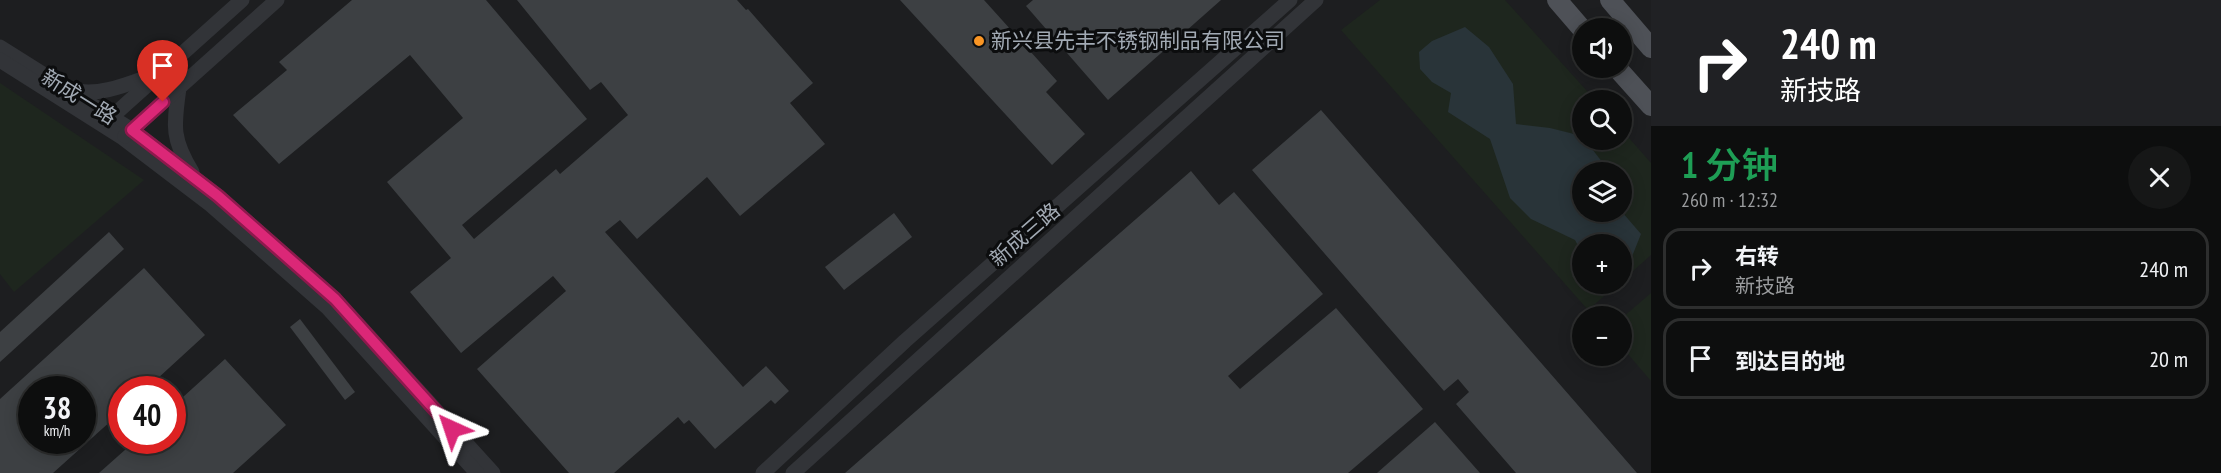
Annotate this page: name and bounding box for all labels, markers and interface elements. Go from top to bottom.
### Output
text: 240 m [1780,16,1877,71]
map controls [1572,18,1632,366]
button: sound [1572,18,1632,78]
icon: right [1681,24,1759,102]
place label: 新兴县先丰不锈钢制品有限公司 [991,27,1285,54]
marker: 新兴县先丰不锈钢制品有限公司 [972,34,986,48]
pin [137,40,188,102]
icon: arrive [146,49,179,82]
street label: 新成一路 [36,63,122,130]
text: 新技路 [1780,73,1861,107]
button: search [1572,90,1632,150]
text: 1 分钟 [1681,141,1778,188]
button: close [2128,146,2191,209]
button: layers [1572,162,1632,222]
text: 260 m · 12:32 [1681,187,1778,213]
street label: 新成三路 [984,197,1065,272]
button: + [1572,234,1632,294]
text: 右转 [1735,242,1779,270]
icon: right [1684,252,1717,285]
text: 240 m [2139,255,2188,283]
text: 新技路 [1735,273,1795,299]
button: − [1572,306,1632,366]
icon: arrive [1684,342,1717,375]
text: 20 m [2149,345,2188,373]
text: 到达目的地 [1735,347,1845,375]
speed limit sign: 40 [108,376,186,454]
text: 38 [43,388,71,427]
position arrow [420,397,484,461]
text: km/h [44,421,70,440]

